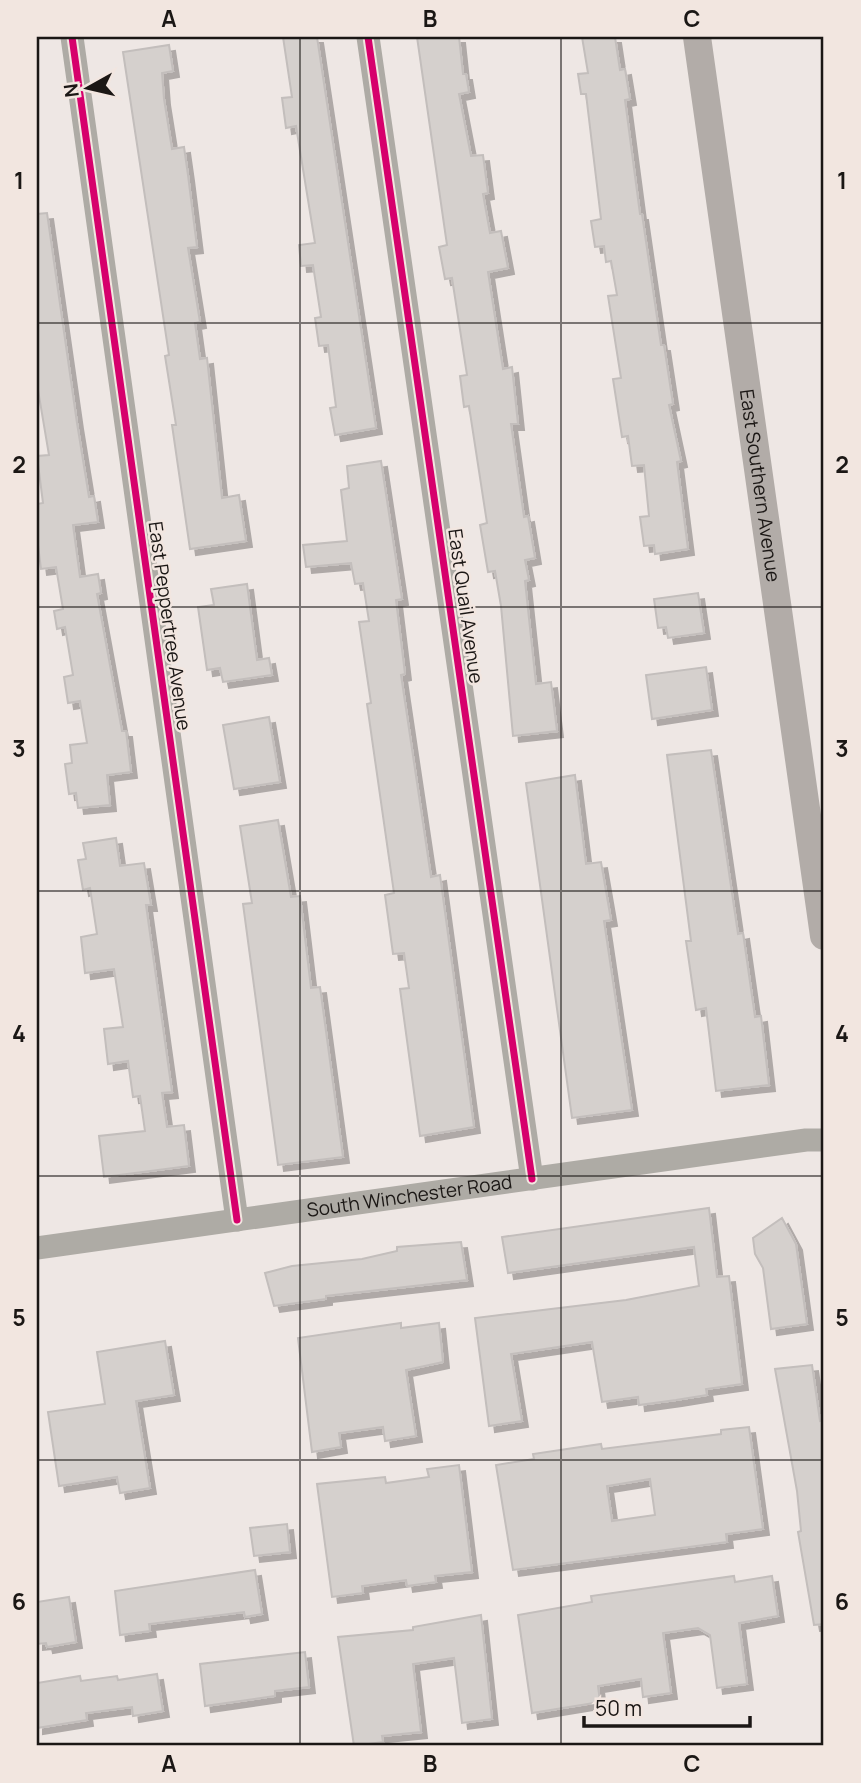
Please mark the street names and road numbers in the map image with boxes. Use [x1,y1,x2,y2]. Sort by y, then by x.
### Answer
street label: East Southern Avenue [734,388,787,584]
street label: East Peppertree Avenue [142,520,198,732]
street label: East Quail Avenue [442,527,490,685]
street label: South Winchester Road [305,1168,514,1223]

